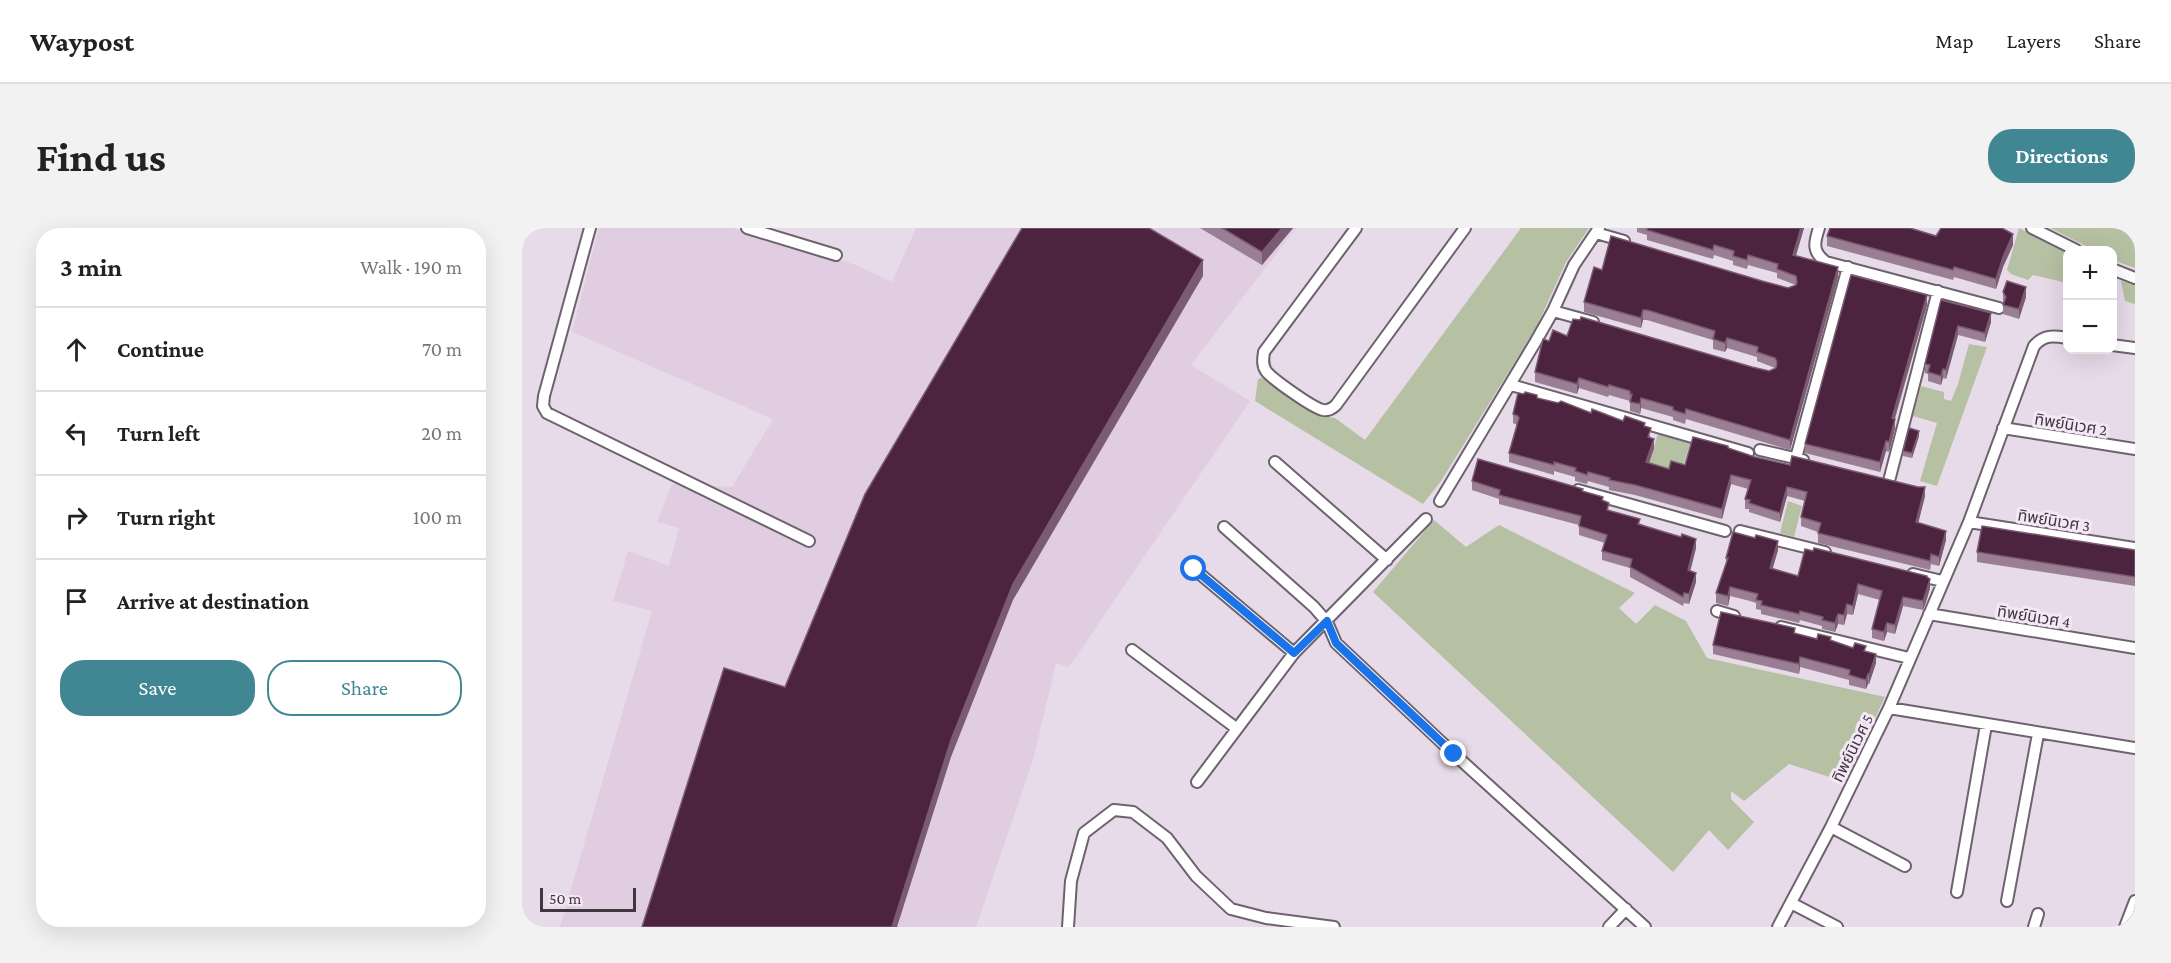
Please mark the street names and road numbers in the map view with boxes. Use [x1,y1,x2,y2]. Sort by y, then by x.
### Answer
street label: ทิพย์นิเวศ 2 [2033,410,2109,439]
street label: ทิพย์นิเวศ 3 [2016,506,2091,535]
street label: ทิพย์นิเวศ 4 [1996,602,2072,631]
street label: ทิพย์นิเวศ 5 [1829,712,1876,785]

